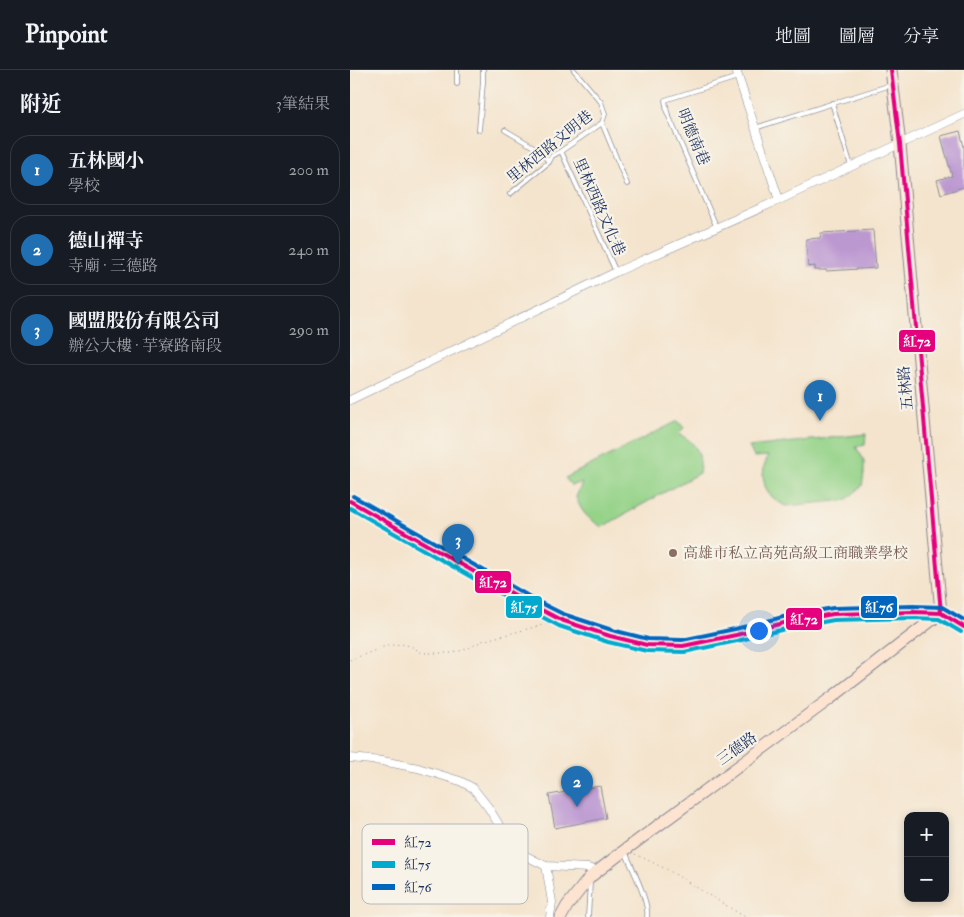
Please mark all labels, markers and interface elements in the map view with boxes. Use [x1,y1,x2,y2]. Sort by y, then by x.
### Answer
text: Pinpoint [25,19,108,50]
text: 地圖 [775,25,811,48]
text: 圖層 [839,25,875,48]
text: 分享 [903,25,939,48]
text: 附近 [20,91,62,118]
text: 3筆結果 [276,94,330,114]
street label: 明德南巷 [673,106,713,168]
street label: 里林西路文明巷 [503,107,597,187]
text: 五林國小 [68,149,144,173]
street label: 里林西路文化巷 [569,155,629,259]
text: 1 [34,160,40,180]
text: 200 m [289,160,329,180]
text: 學校 [68,176,100,196]
text: 德山禪寺 [68,229,144,253]
text: 2 [33,240,41,260]
text: 240 m [288,240,329,260]
text: 寺廟 · 三德路 [68,256,158,276]
text: 國盟股份有限公司 [68,309,220,333]
text: 3 [34,320,40,340]
text: 290 m [289,320,329,340]
line badge: 紅72 [898,329,936,353]
text: 紅72 [903,333,931,350]
text: 辦公大樓 · 芋寮路南段 [68,336,222,356]
street label: 五林路 [895,365,917,411]
pin: 1 [804,380,836,421]
pin: 3 [442,524,474,565]
place label: 高雄市私立高苑高級工商職業學校 [683,544,908,563]
marker: 高雄市私立高苑高級工商職業學校 [667,547,679,559]
line badge: 紅72 [474,570,512,594]
text: 紅72 [479,574,507,591]
line badge: 紅75 [505,595,543,619]
line badge: 紅76 [860,595,898,619]
text: 紅75 [511,599,538,616]
text: 紅76 [865,599,894,616]
line badge: 紅72 [785,607,823,631]
text: 紅72 [790,611,818,628]
your location [746,618,772,644]
street label: 三德路 [713,728,761,770]
pin: 2 [561,766,593,807]
map controls [904,812,949,902]
button: + [904,812,949,857]
legend [362,824,528,904]
text: 紅72 [404,834,432,851]
text: 紅75 [404,856,431,873]
button: − [904,857,949,902]
text: 紅76 [404,879,432,896]

